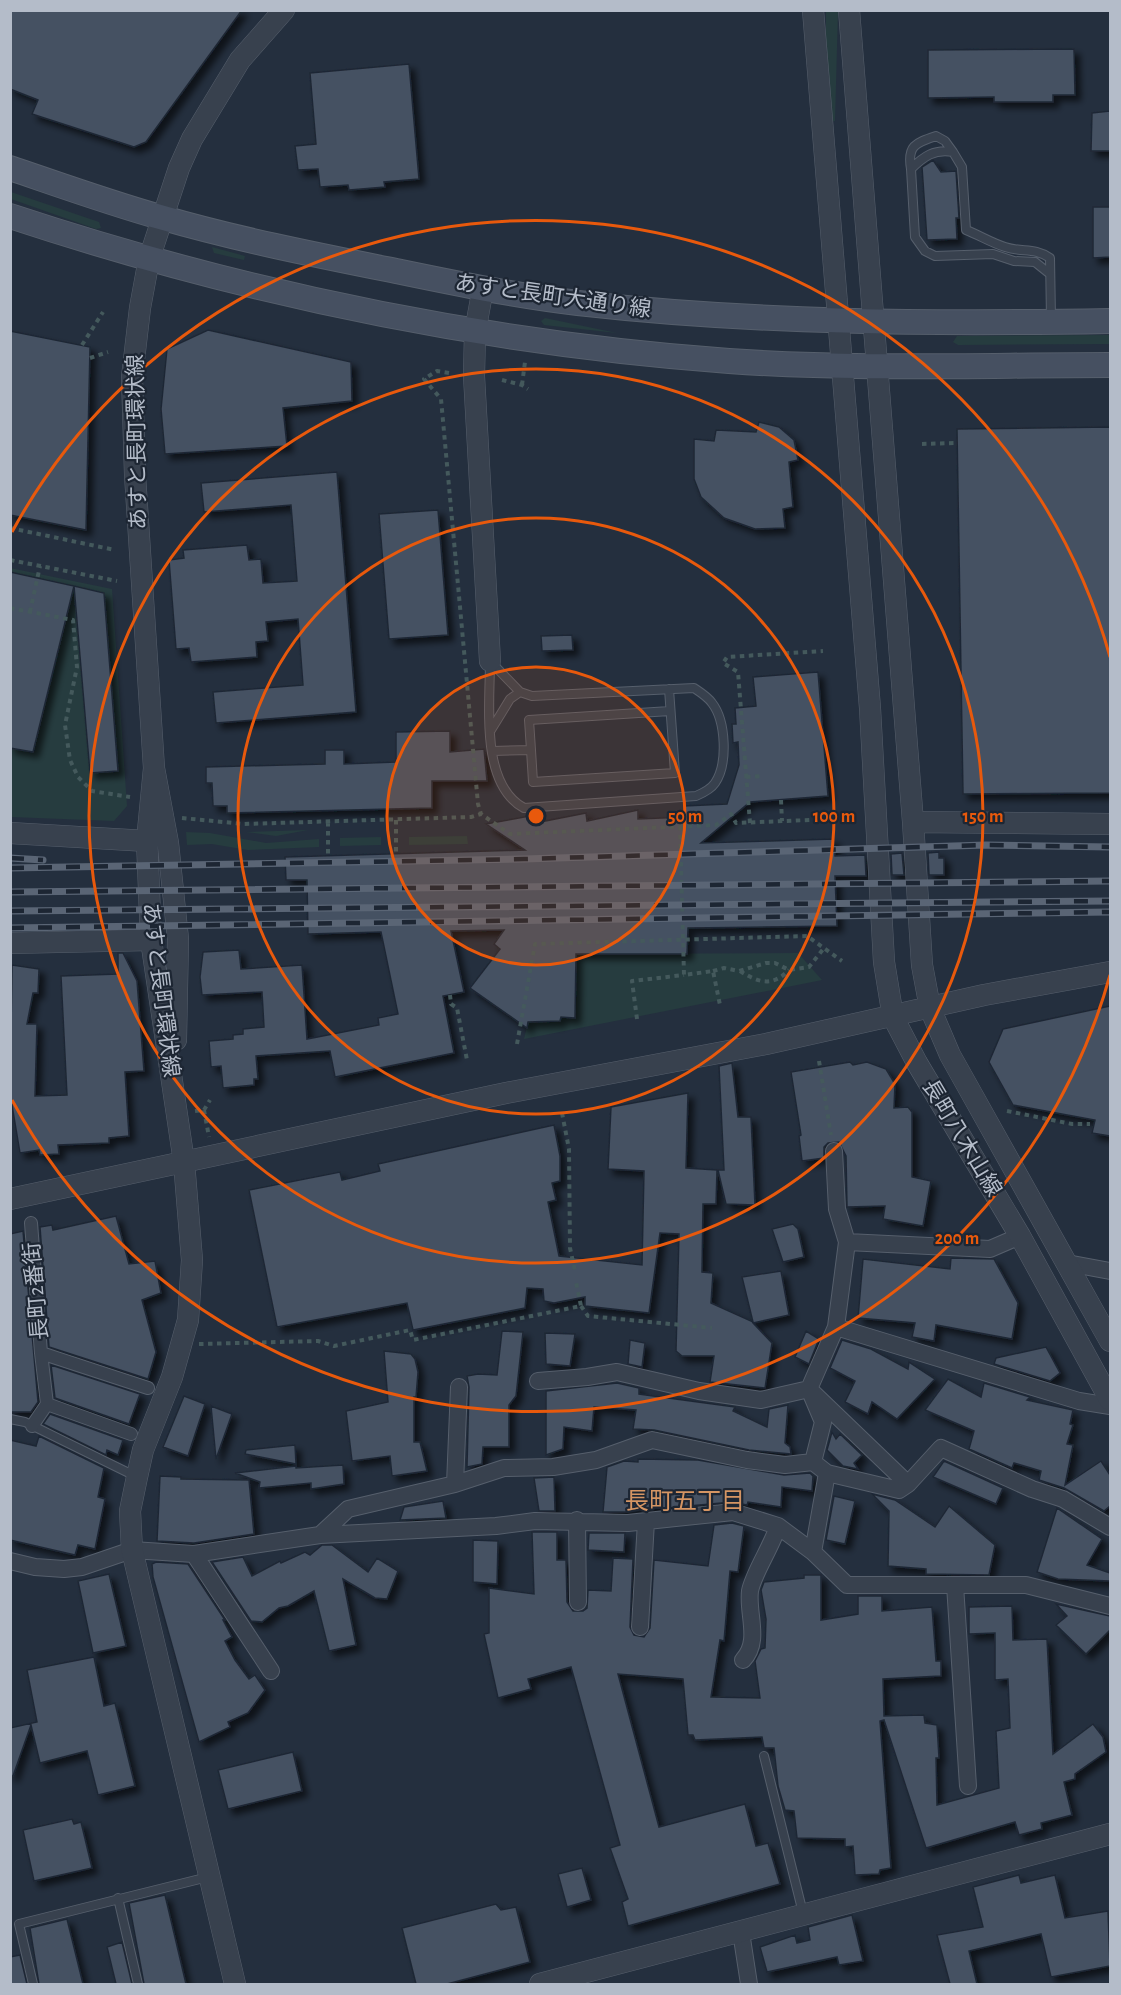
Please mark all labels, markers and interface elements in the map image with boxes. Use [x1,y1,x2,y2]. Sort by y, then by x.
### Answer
street label: あすと長町大通り線 [453,270,653,321]
street label: あすと長町環状線 [123,354,150,530]
centre of rings [526,806,546,826]
text: 50 m [668,808,702,826]
text: 100 m [813,808,855,826]
text: 150 m [963,808,1003,826]
street label: あすと長町環状線 [139,901,184,1079]
street label: 長町八木山線 [919,1075,1006,1200]
text: 200 m [935,1230,979,1248]
street label: 長町2番街 [20,1241,51,1341]
district label: 長町五丁目 [625,1489,745,1514]

